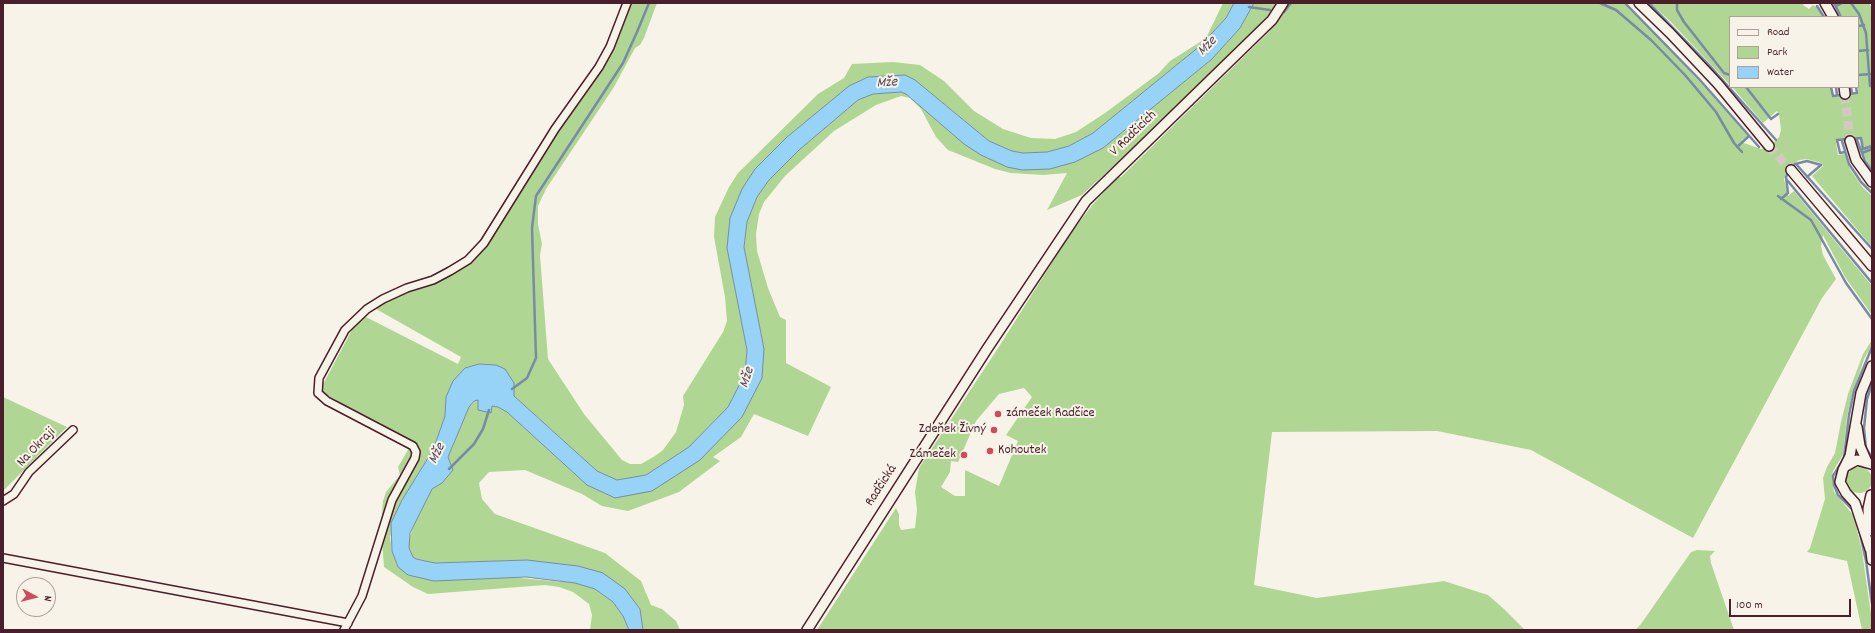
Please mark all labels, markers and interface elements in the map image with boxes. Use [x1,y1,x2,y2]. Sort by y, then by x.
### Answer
legend [1729,16,1859,88]
text: Road [1767,24,1789,41]
water label: Mže [1194,33,1222,61]
text: Park [1767,44,1787,61]
text: Water [1767,64,1794,81]
water label: Mže [876,74,898,94]
street label: V Radčicích [1107,108,1161,160]
water label: Mže [736,365,760,391]
place label: zámeček Radčice [1006,406,1095,422]
marker: zámeček Radčice [993,409,1003,419]
place label: Zdeňek Živný [919,422,986,438]
street label: Na Okraji [14,425,60,471]
marker: Zdeňek Živný [989,425,999,435]
water label: Mže [425,441,451,467]
place label: Kohoutek [998,443,1046,459]
marker: Kohoutek [985,446,995,456]
place label: Zámeček [910,447,956,463]
marker: Zámeček [959,450,969,460]
street label: Radčická [862,462,902,510]
north arrow [16,577,56,617]
scale bar [1731,591,1853,617]
text: N [39,595,55,602]
text: 100 m [1736,597,1763,614]

